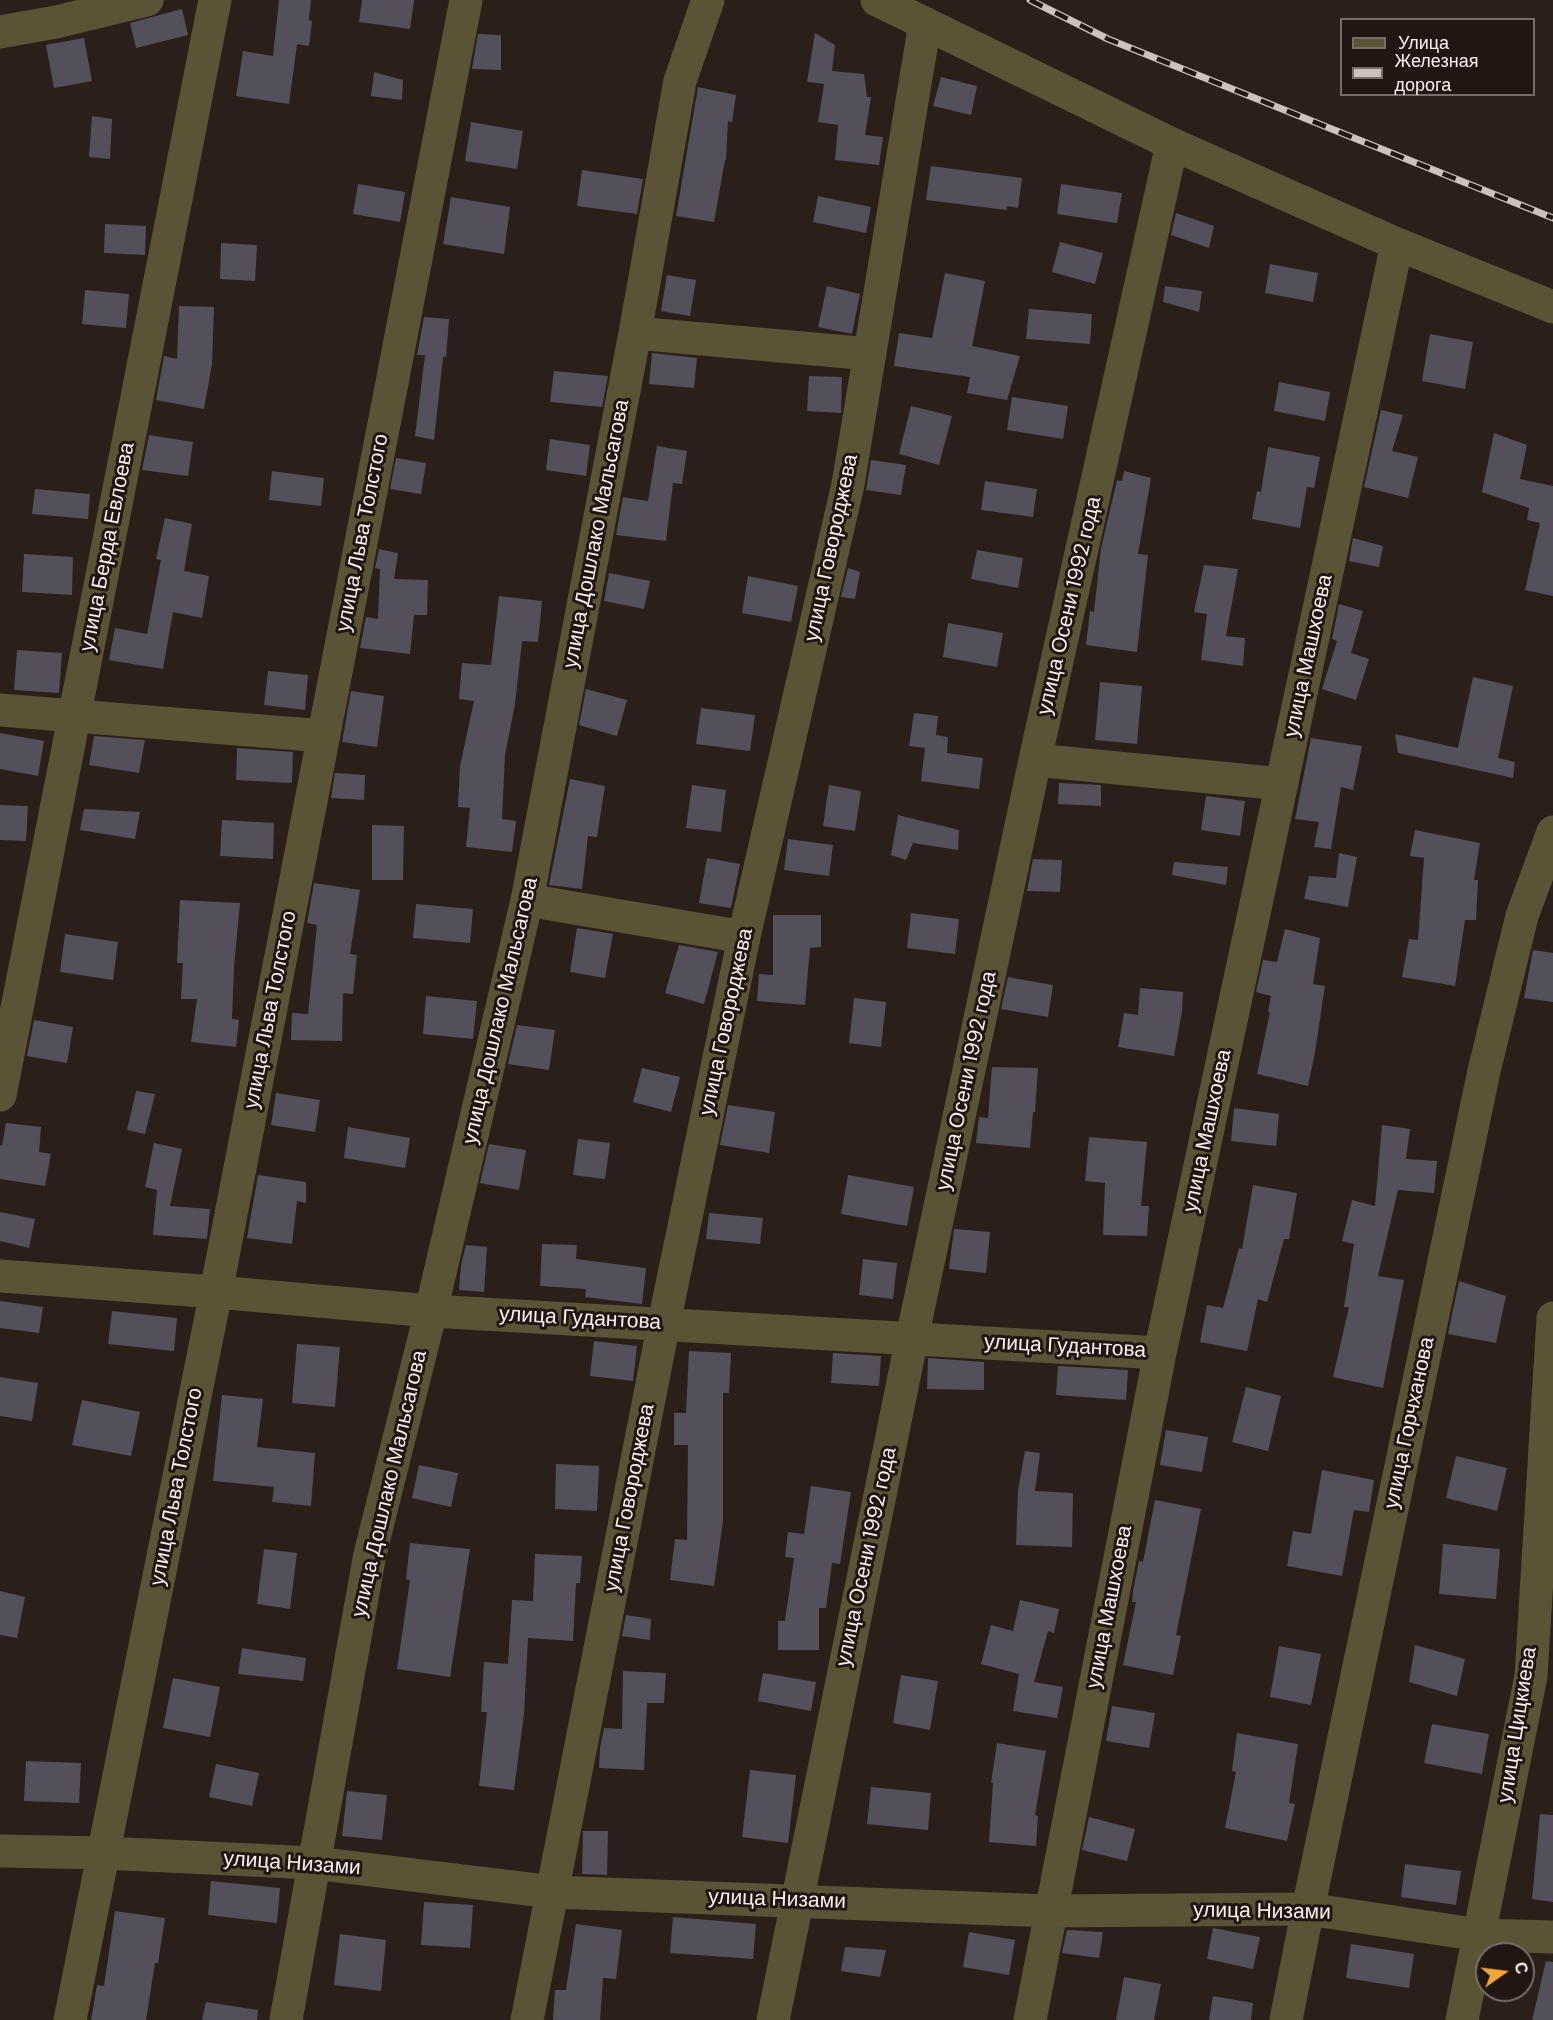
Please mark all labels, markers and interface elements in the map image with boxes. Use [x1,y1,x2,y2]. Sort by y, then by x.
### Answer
legend [1340,18,1535,96]
text: Улица [1398,31,1449,55]
text: Железная дорога [1395,49,1478,97]
street label: улица Дошлако Мальсагова [559,398,635,670]
street label: улица Льва Толстого [331,432,395,634]
street label: улица Берда Евлоева [75,440,141,654]
street label: улица Говороджева [800,452,864,644]
street label: улица Осени 1992 года [1033,494,1107,718]
street label: улица Машхоева [1279,572,1339,740]
street label: улица Дошлако Мальсагова [458,875,544,1147]
street label: улица Льва Толстого [239,909,303,1111]
street label: улица Говороджева [695,926,759,1118]
street label: улица Осени 1992 года [931,969,1003,1193]
street label: улица Машхоева [1178,1047,1238,1215]
street label: улица Гудантова [498,1302,662,1336]
street label: улица Гудантова [983,1330,1147,1364]
street label: улица Горчханова [1379,1335,1441,1511]
street label: улица Дошлако Мальсагова [347,1348,433,1620]
street label: улица Льва Толстого [145,1386,209,1588]
street label: улица Говороджева [599,1402,661,1594]
street label: улица Осени 1992 года [831,1445,903,1669]
street label: улица Машхоева [1082,1523,1138,1691]
street label: улица Цицкиева [1493,1645,1543,1805]
street label: улица Низами [222,1847,362,1881]
street label: улица Низами [708,1885,846,1915]
street label: улица Низами [1193,1898,1331,1926]
north arrow [1475,1942,1535,2002]
text: С [1509,1960,1533,1976]

